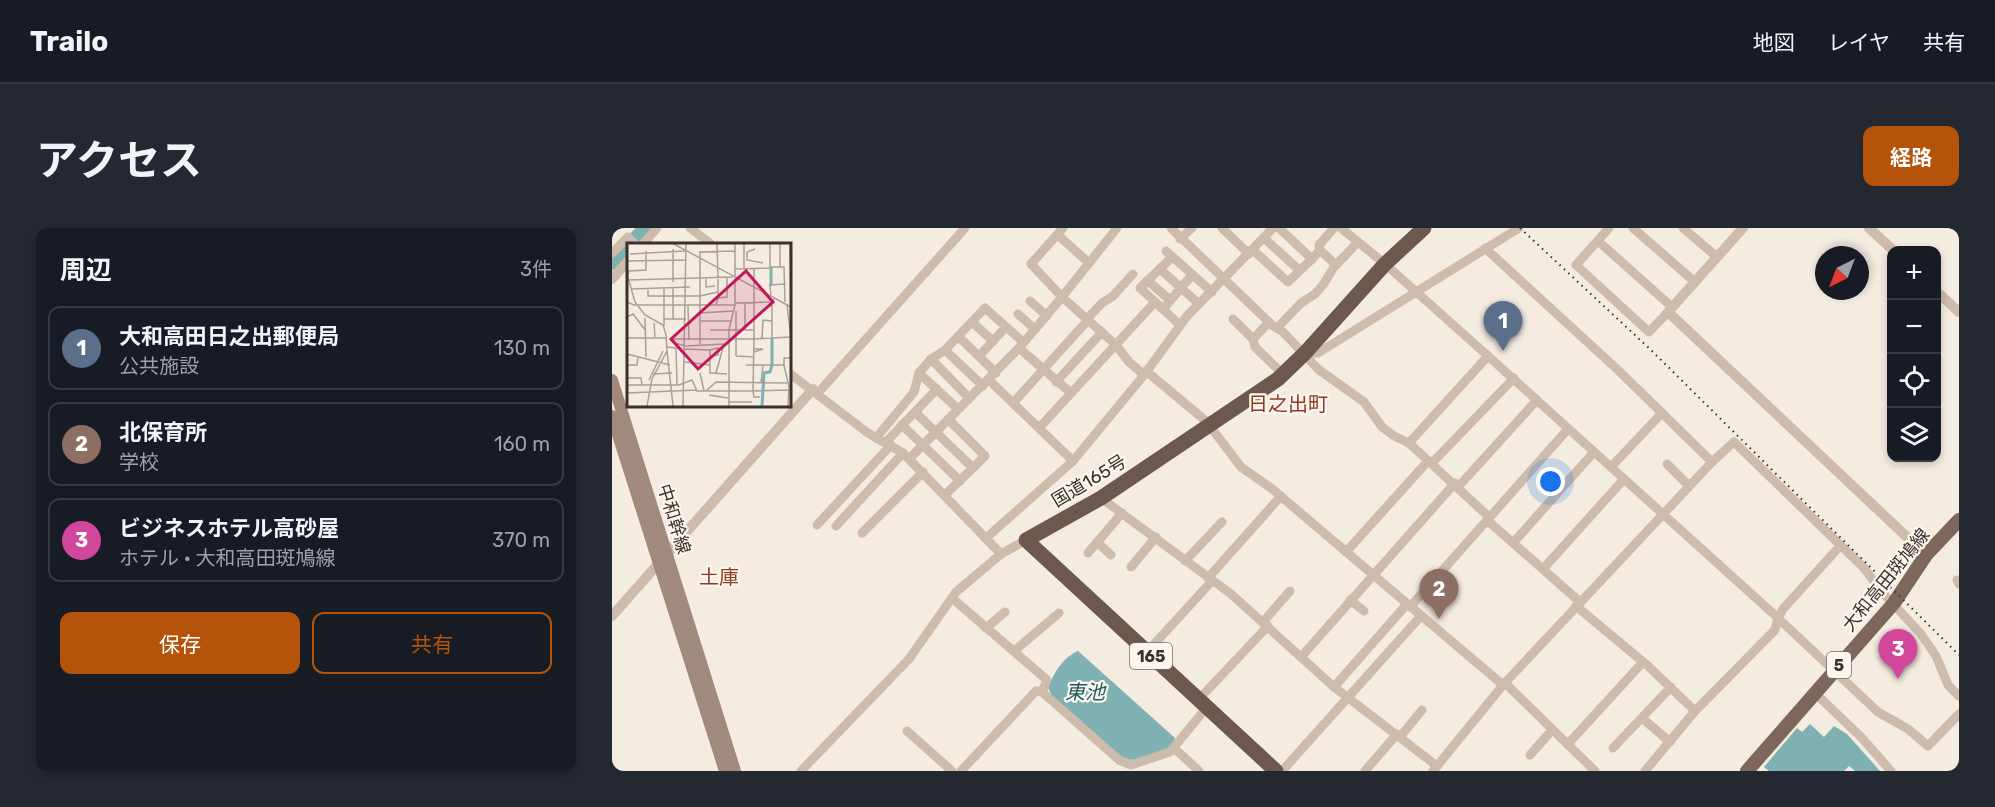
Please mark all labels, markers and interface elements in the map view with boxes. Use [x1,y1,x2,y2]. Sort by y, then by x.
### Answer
text: Trailo [30,25,108,58]
text: 地図 [1753,30,1795,55]
text: レイヤ [1828,30,1890,55]
text: 共有 [1923,30,1965,55]
button: 経路 [1863,126,1959,186]
text: アクセス [36,136,202,186]
inset map [627,243,790,406]
north arrow [1815,246,1869,300]
map controls [1887,246,1941,462]
button: + [1887,246,1941,300]
text: 周辺 [60,255,112,286]
text: 3件 [520,257,552,281]
button: − [1887,300,1941,354]
pin: 1 [1484,302,1522,351]
text: 大和高田日之出郵便局 [119,323,339,350]
text: 1 [77,336,86,360]
text: 130 m [494,336,550,360]
text: 公共施設 [119,354,199,378]
button: locate [1887,354,1941,408]
district label: 日之出町 [1248,392,1328,416]
button: layers [1887,408,1941,462]
text: 北保育所 [119,419,207,446]
text: 2 [75,432,88,456]
text: 160 m [494,432,550,456]
text: 学校 [119,450,159,474]
street label: 国道165号 [1048,450,1130,512]
your location [1536,467,1565,496]
street label: 中和幹線 [653,481,695,557]
text: ビジネスホテル高砂屋 [119,515,339,542]
street label: 大和高田斑鳩線 [1838,524,1934,636]
text: 3 [75,528,88,552]
text: 370 m [492,528,550,552]
text: ホテル · 大和高田斑鳩線 [119,546,335,570]
district label: 土庫 [699,565,739,589]
pin: 2 [1420,570,1458,619]
button: 保存 [60,612,300,674]
button: 共有 [312,612,552,674]
pin: 3 [1878,630,1918,679]
road number: 165 [1130,643,1172,669]
road number: 5 [1827,652,1851,678]
water label: 東池 [1065,680,1107,704]

